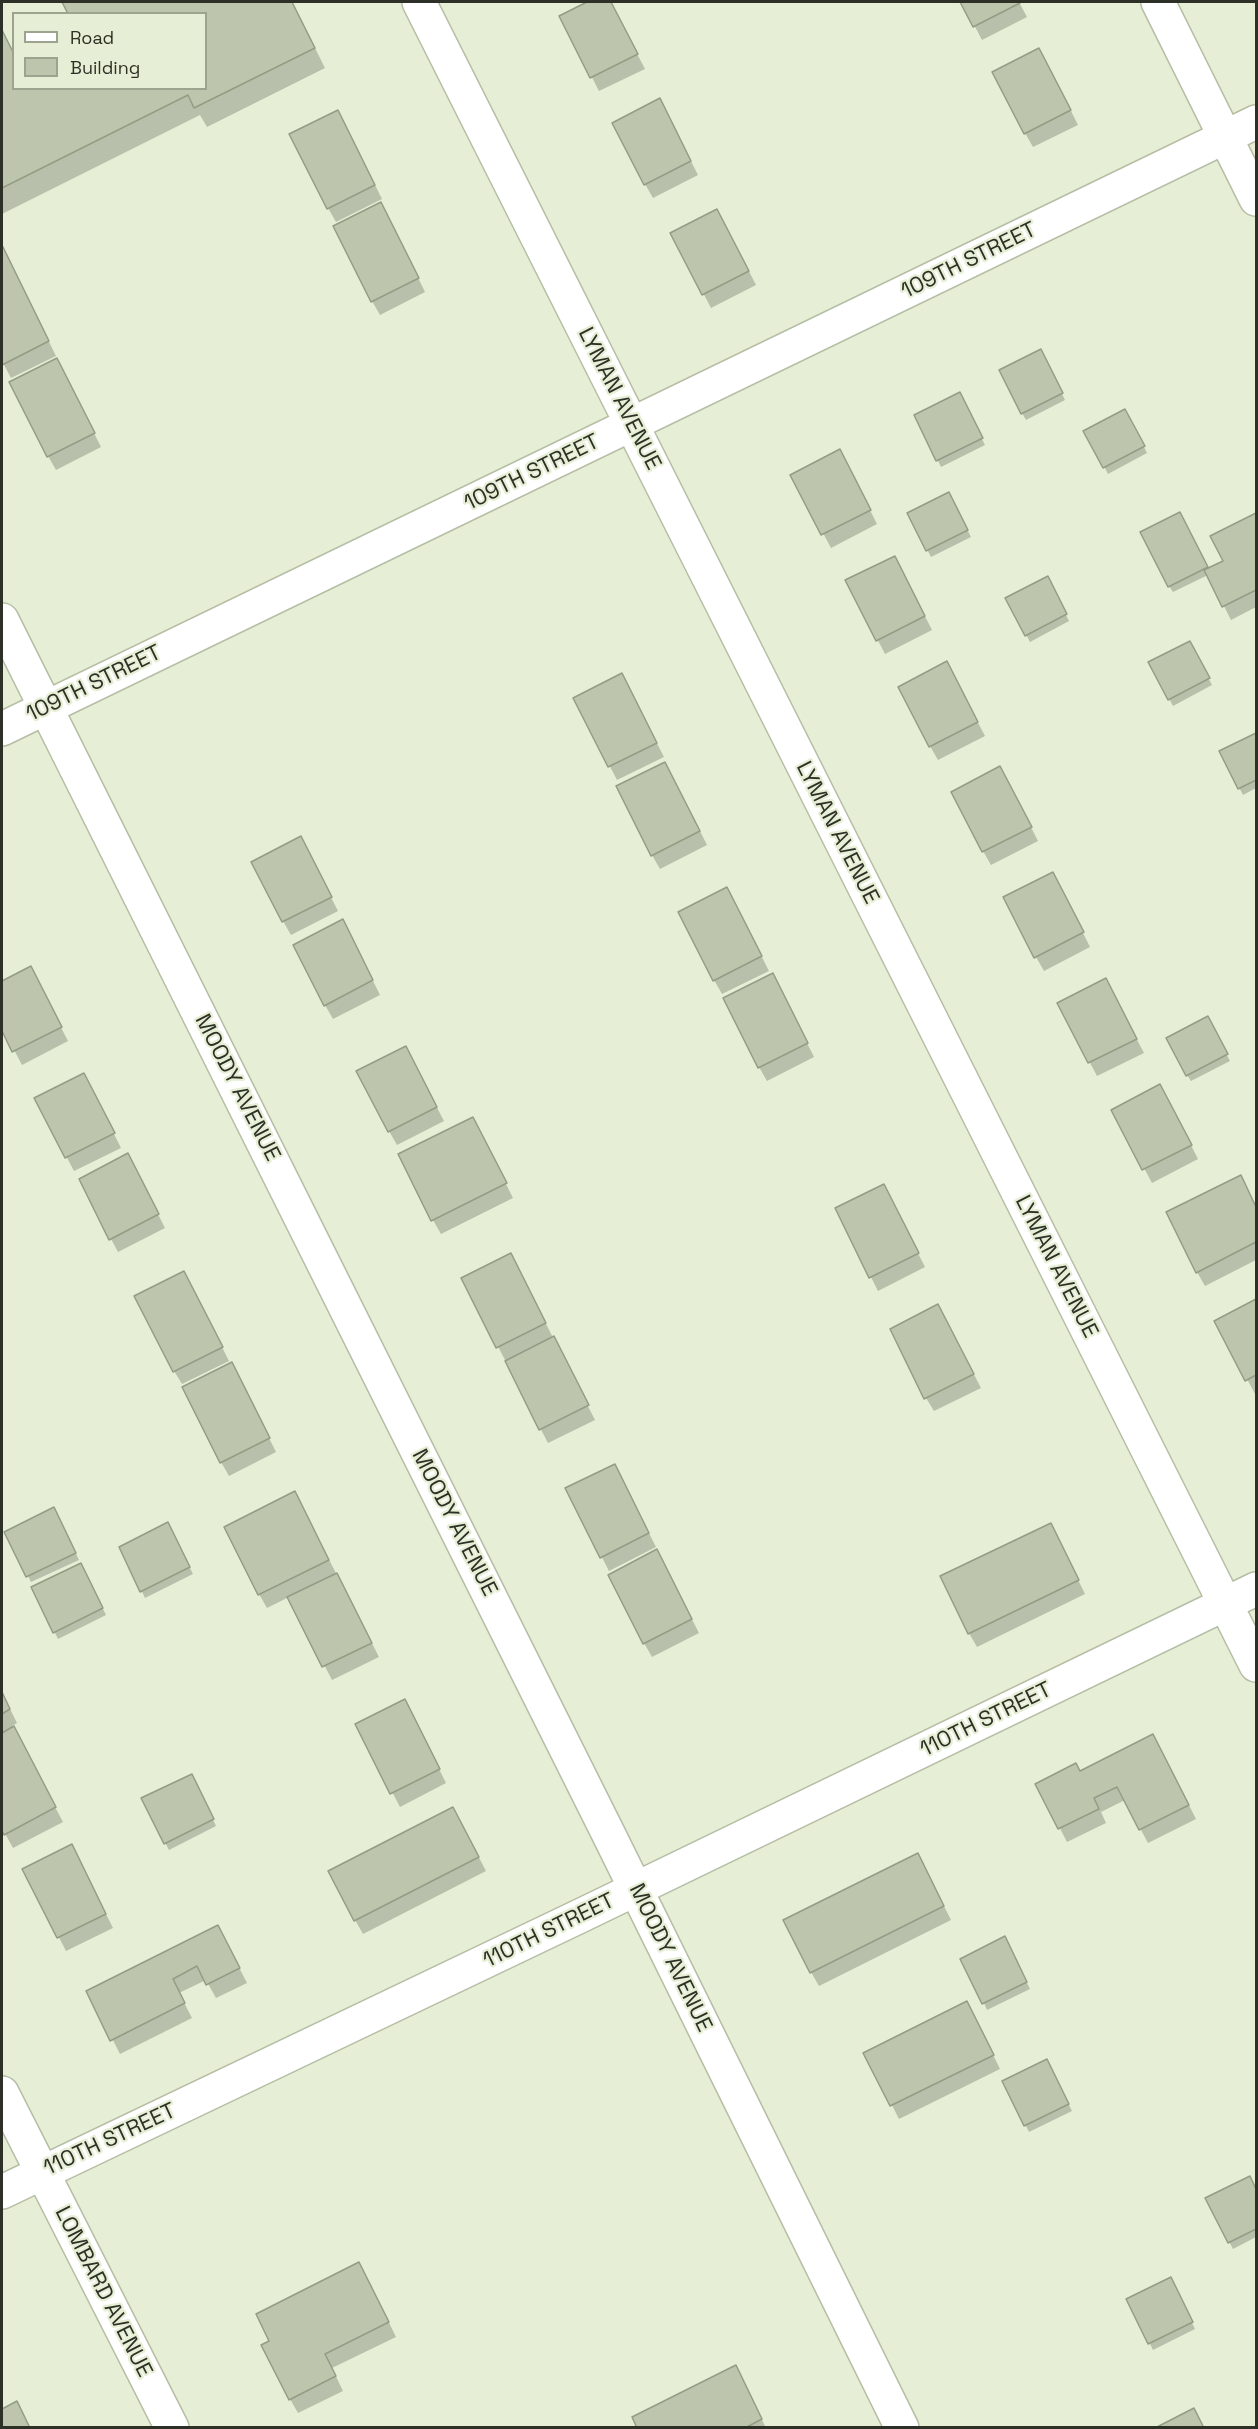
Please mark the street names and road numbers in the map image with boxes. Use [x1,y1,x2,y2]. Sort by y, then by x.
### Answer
street label: 109TH STREET [897,217,1041,305]
street label: LYMAN AVENUE [572,323,666,475]
street label: 109TH STREET [460,429,604,517]
street label: 109TH STREET [22,640,166,728]
street label: LYMAN AVENUE [790,757,884,909]
street label: MOODY AVENUE [189,1010,285,1166]
street label: LYMAN AVENUE [1009,1191,1103,1343]
street label: MOODY AVENUE [406,1445,502,1601]
street label: 110TH STREET [916,1677,1056,1763]
street label: MOODY AVENUE [623,1880,717,2036]
street label: 110TH STREET [479,1888,619,1974]
street label: 110TH STREET [40,2098,180,2182]
street label: LOMBARD AVENUE [49,2202,157,2382]

